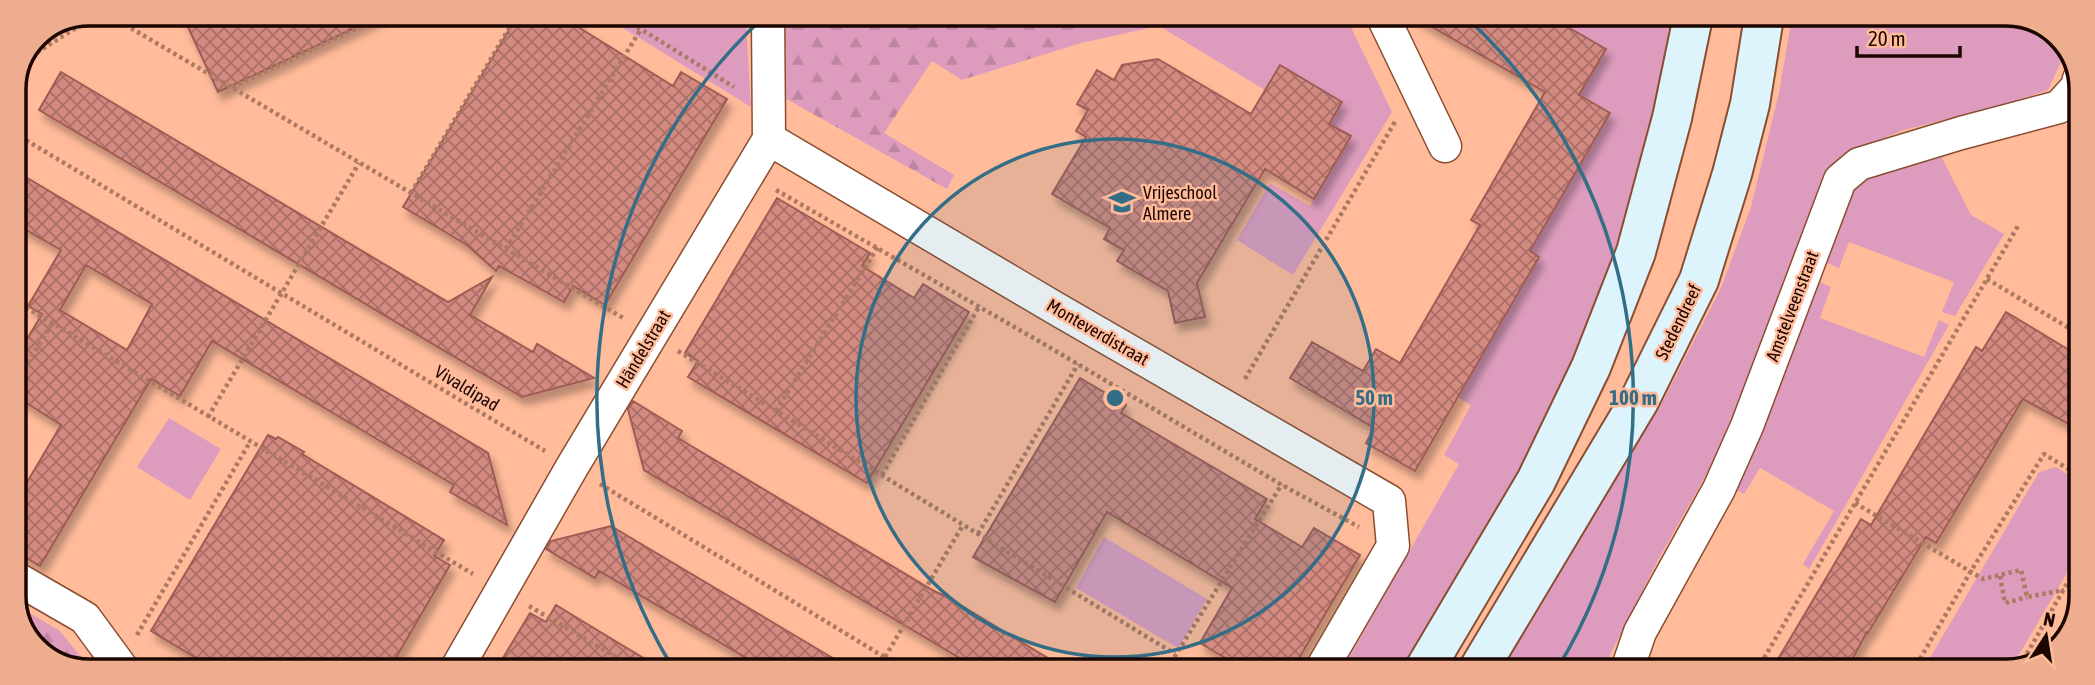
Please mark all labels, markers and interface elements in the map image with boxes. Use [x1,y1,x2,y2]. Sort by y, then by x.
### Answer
scale bar [1857,14,1960,58]
text: 20 m [1868,26,1906,50]
place label: Vrijeschool Almere [1143,182,1217,224]
school or university icon: Vrijeschool Almere [1107,187,1137,217]
street label: Amstelveenstraat [1761,248,1823,364]
street label: Stedendreef [1651,281,1705,363]
street label: Monteverdistraat [1043,294,1153,370]
street label: Händelstraat [611,306,675,392]
street label: Vivaldipad [431,361,503,415]
text: 50 m [1355,385,1393,409]
text: 100 m [1609,385,1657,409]
centre of rings [1103,386,1127,410]
north arrow [2011,601,2081,671]
text: N [2042,607,2057,631]

